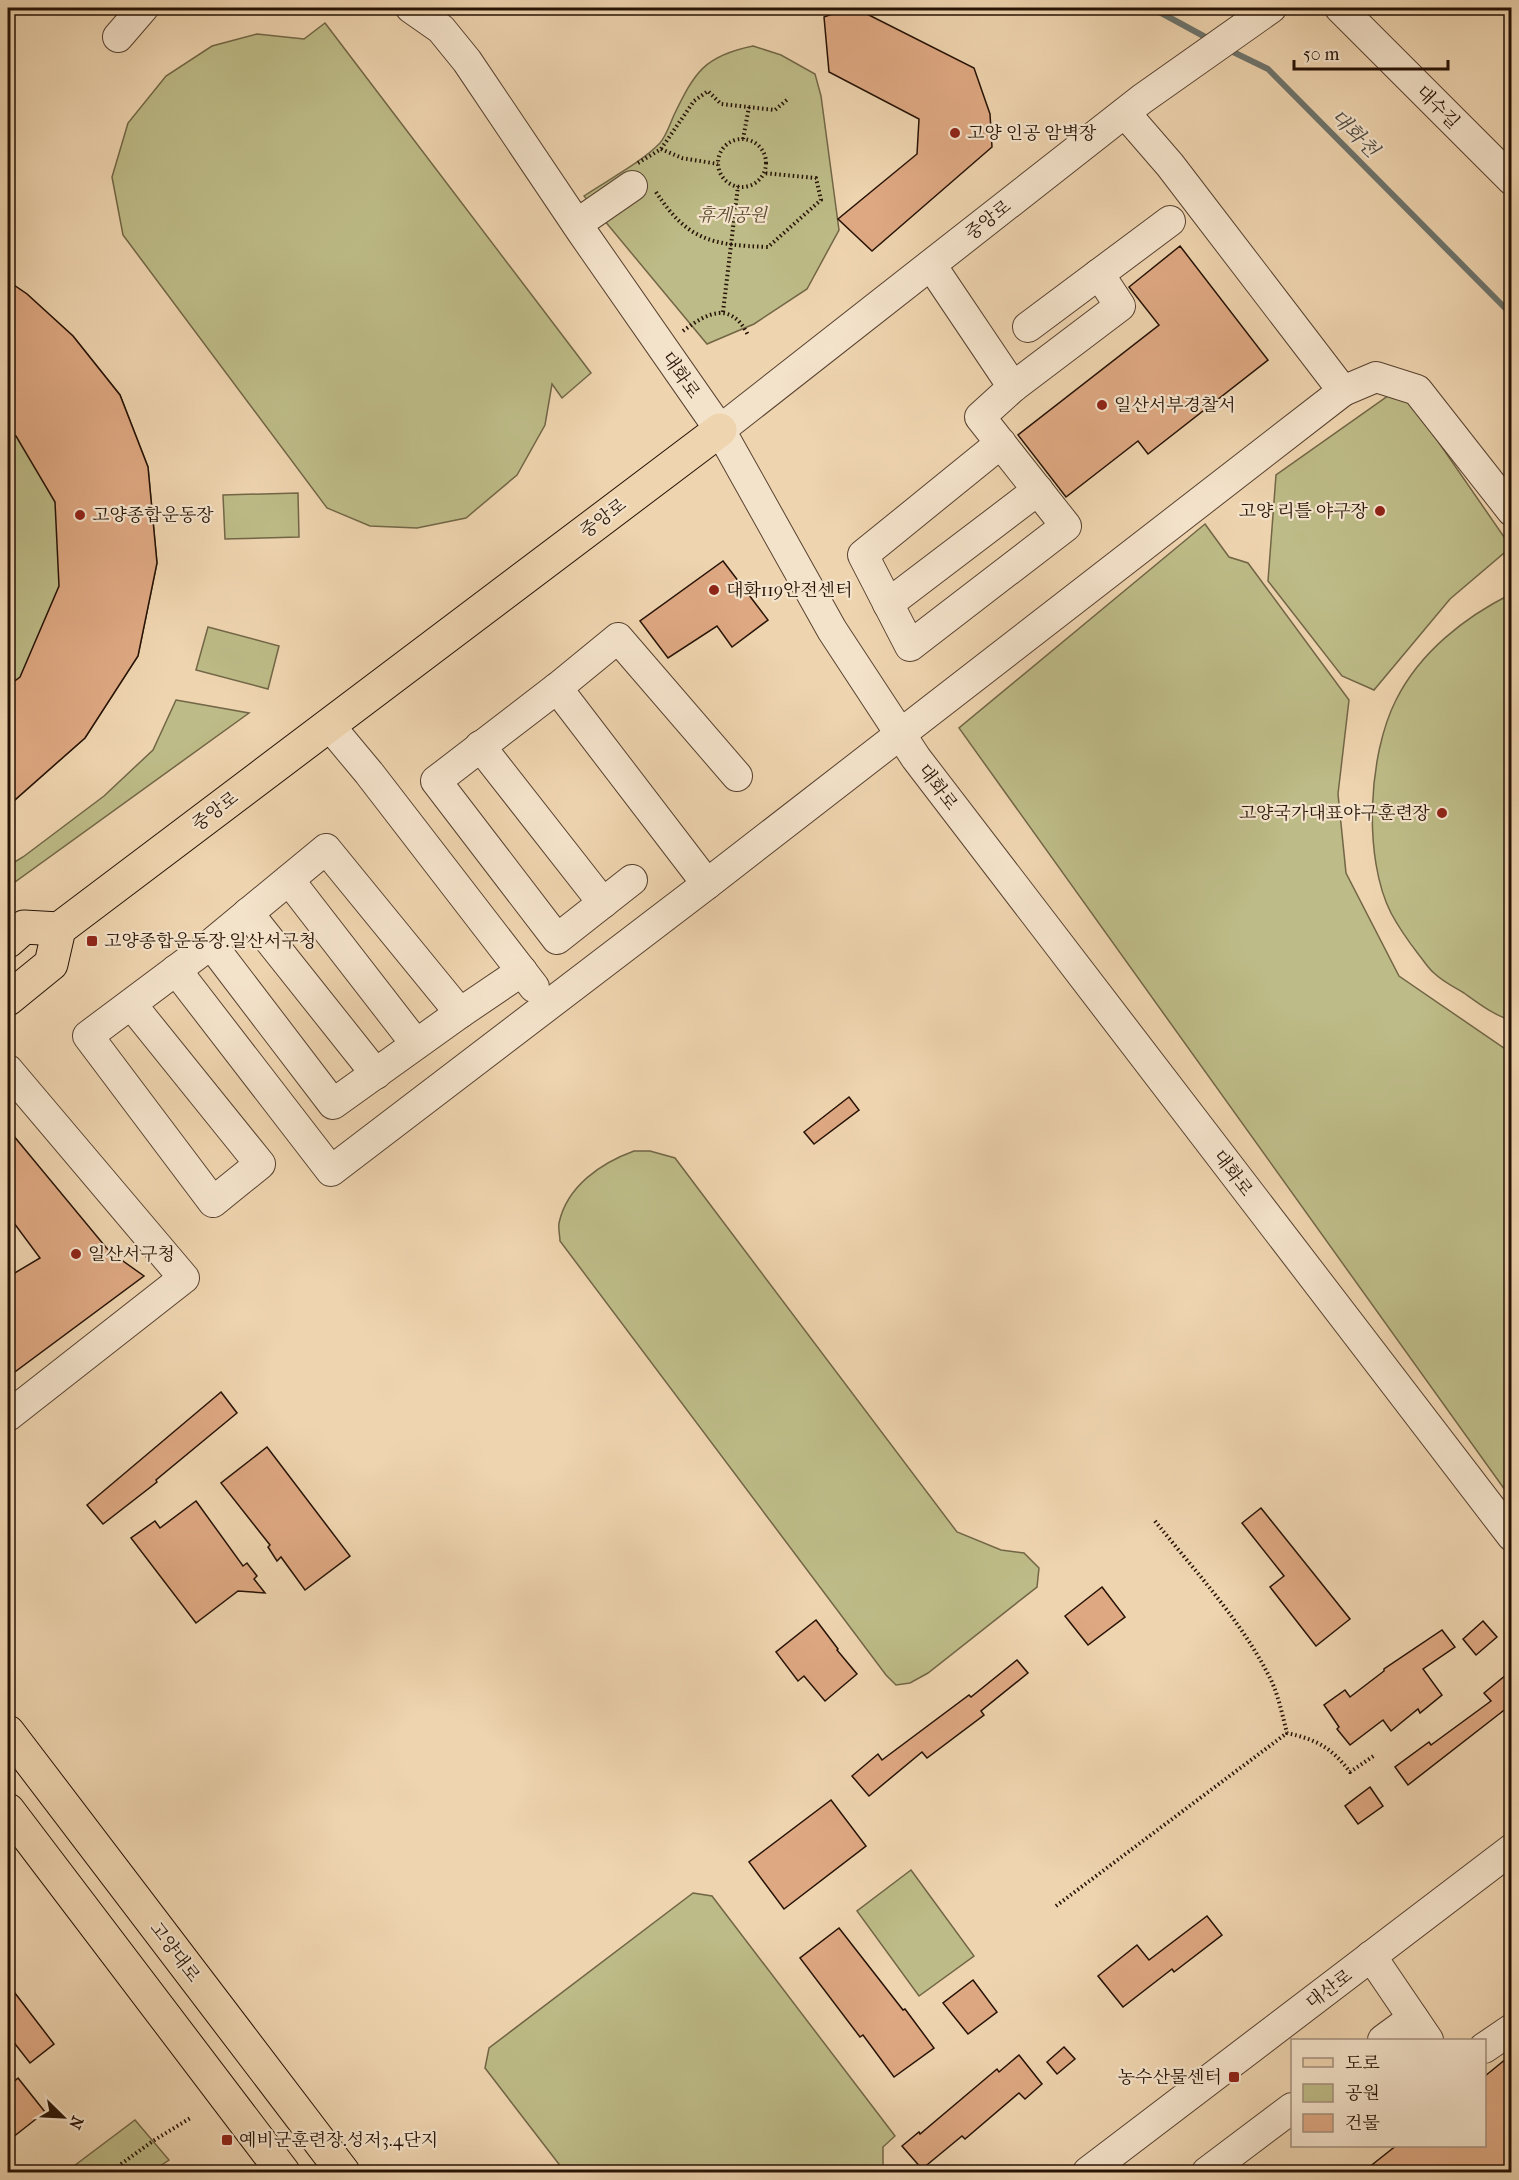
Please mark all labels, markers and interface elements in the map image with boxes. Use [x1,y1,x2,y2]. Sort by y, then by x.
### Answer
scale bar [1294,33,1448,71]
text: 50 m [1303,44,1340,65]
street label: 대수길 [1412,81,1464,133]
water label: 대화천 [1326,105,1384,163]
place label: 고양 인공 암벽장 [967,123,1097,144]
marker: 고양 인공 암벽장 [948,126,962,140]
street label: 중앙로 [961,196,1015,245]
park label: 휴게공원 [697,205,768,226]
street label: 대화로 [657,348,704,403]
place label: 일산서부경찰서 [1114,395,1236,416]
marker: 일산서부경찰서 [1095,398,1109,412]
street label: 중앙로 [576,494,630,542]
place label: 고양 리틀 야구장 [1239,501,1369,522]
marker: 고양 리틀 야구장 [1373,504,1387,518]
place label: 고양종합운동장 [92,505,214,526]
marker: 고양종합운동장 [73,508,87,522]
place label: 대화119안전센터 [726,580,853,601]
marker: 대화119안전센터 [707,583,721,597]
street label: 대화로 [914,760,962,814]
street label: 중앙로 [188,787,242,835]
place label: 고양국가대표야구훈련장 [1239,803,1431,824]
marker: 고양국가대표야구훈련장 [1435,806,1449,820]
place label: 고양종합운동장.일산서구청 [104,931,316,952]
marker: 고양종합운동장.일산서구청 [85,934,99,948]
street label: 대화로 [1209,1146,1257,1200]
place label: 일산서구청 [88,1244,175,1265]
marker: 일산서구청 [69,1247,83,1261]
street label: 고양대로 [145,1918,204,1986]
street label: 대산로 [1302,1965,1356,2013]
legend [1291,2039,1486,2147]
text: 도로 [1345,2053,1380,2074]
place label: 농수산물센터 [1118,2067,1222,2088]
marker: 농수산물센터 [1227,2070,1241,2084]
text: 공원 [1345,2083,1380,2104]
north arrow [33,2087,93,2147]
text: N [65,2113,87,2133]
text: 건물 [1345,2113,1380,2134]
place label: 예비군훈련장.성저3.4단지 [239,2130,438,2151]
marker: 예비군훈련장.성저3.4단지 [220,2133,234,2147]

